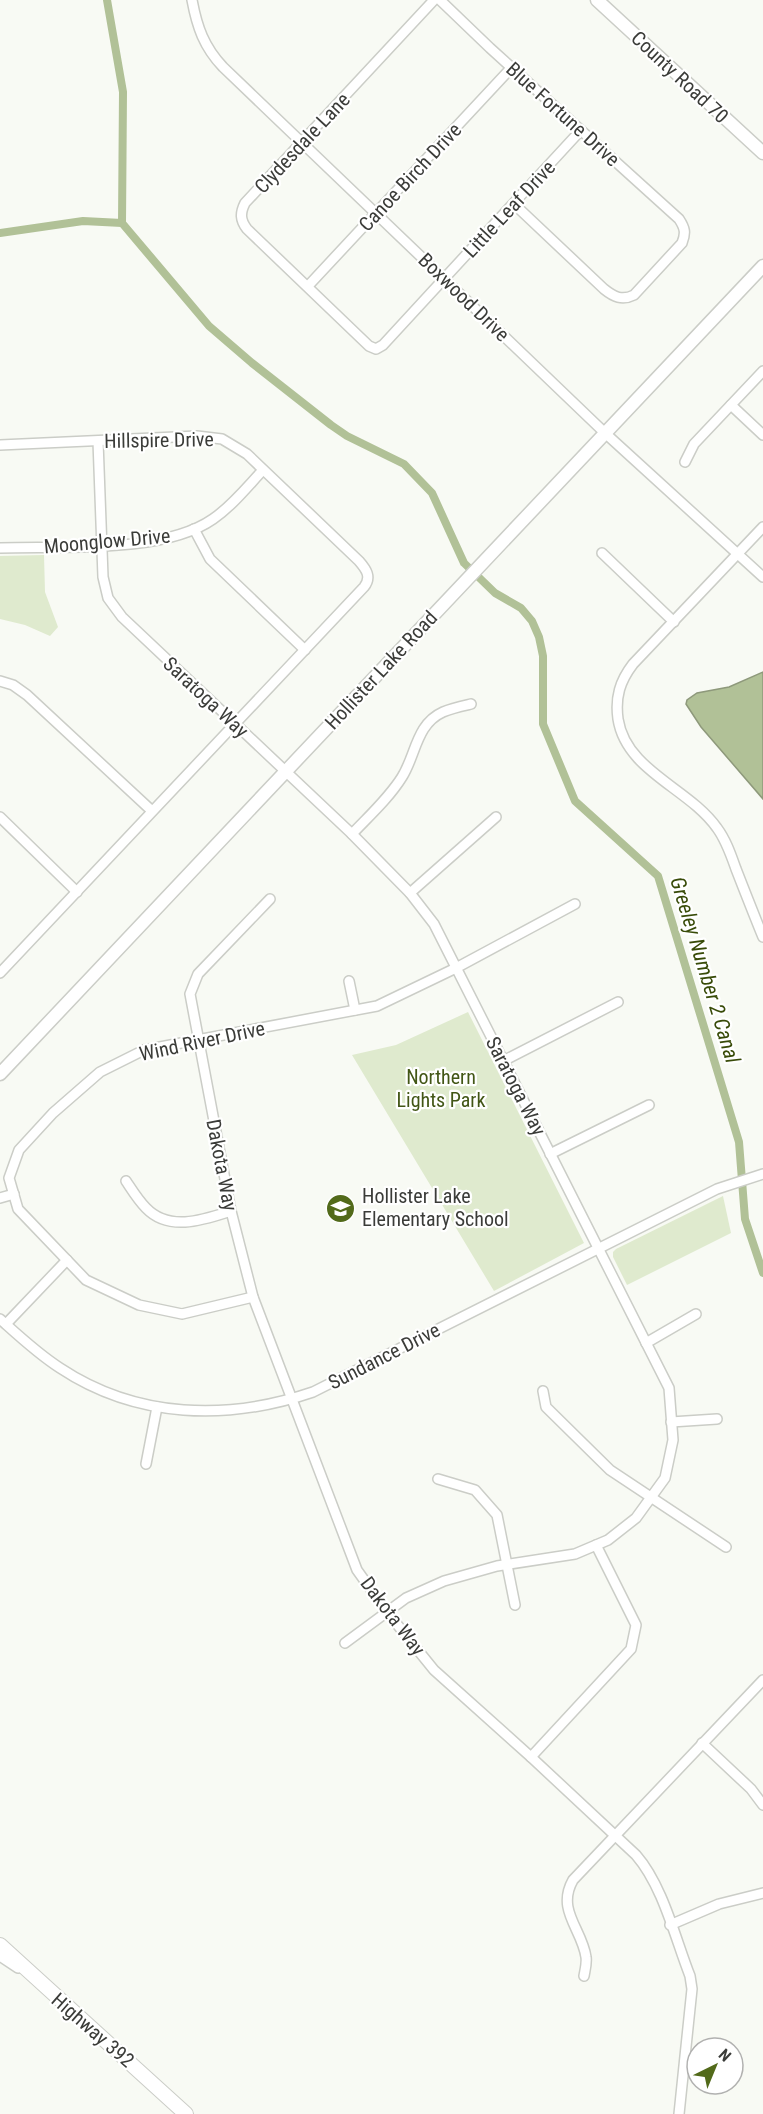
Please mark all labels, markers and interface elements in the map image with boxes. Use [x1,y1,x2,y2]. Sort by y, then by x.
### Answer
street label: County Road 70 [626,26,734,128]
street label: Blue Fortune Drive [501,57,625,171]
street label: Clydesdale Lane [249,88,355,198]
street label: Canoe Birch Drive [354,118,466,236]
street label: Little Leaf Drive [458,156,560,262]
street label: Boxwood Drive [414,248,514,346]
street label: Hillspire Drive [104,427,214,453]
street label: Moonglow Drive [43,524,171,558]
street label: Hollister Lake Road [320,606,442,734]
street label: Saratoga Way [158,651,254,743]
water label: Greeley Number 2 Canal [665,874,745,1066]
street label: Wind River Drive [137,1016,267,1066]
street label: Saratoga Way [481,1033,551,1139]
park label: Northern Lights Park [397,1065,485,1112]
street label: Dakota Way [201,1117,243,1213]
place label: Hollister Lake Elementary School [362,1184,509,1231]
school or university icon: Hollister Lake Elementary School [325,1192,357,1224]
street label: Sundance Drive [324,1318,444,1394]
street label: Dakota Way [355,1572,431,1660]
street label: Highway 392 [47,1988,139,2072]
north arrow [685,2036,745,2096]
text: N [715,2045,735,2066]

